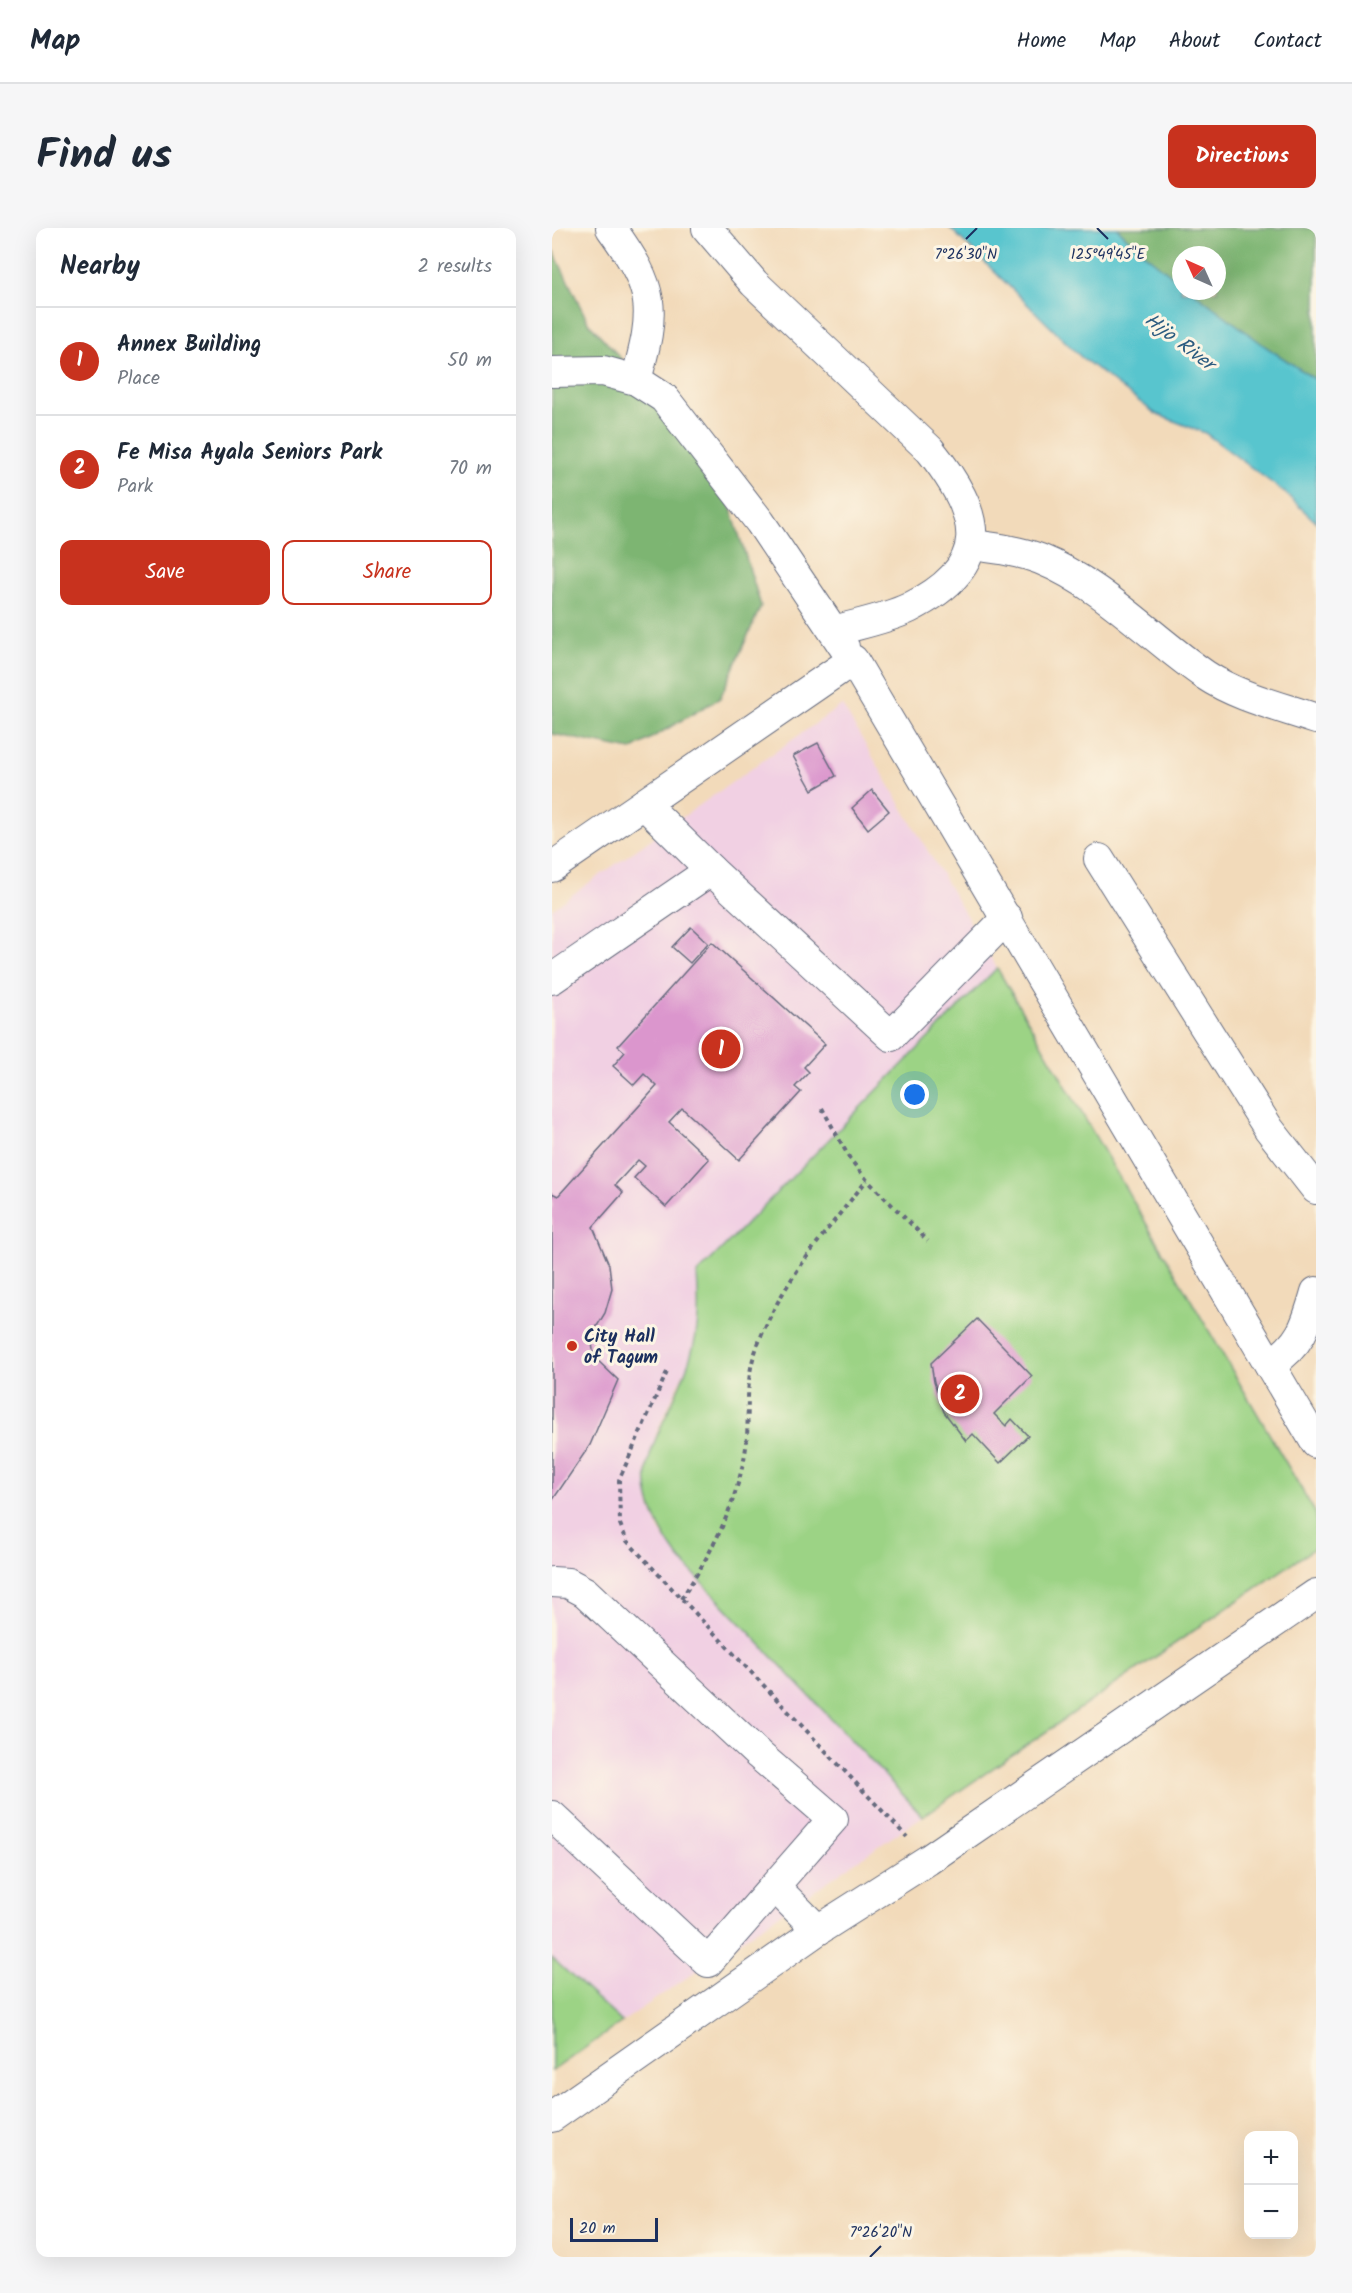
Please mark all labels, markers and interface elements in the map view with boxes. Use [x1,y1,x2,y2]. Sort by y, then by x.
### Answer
text: Map [30,19,81,64]
text: Home [1017,25,1066,58]
text: Map [1099,25,1136,58]
text: About [1169,25,1220,58]
text: Contact [1253,25,1322,58]
text: Find us [36,123,172,190]
button: Directions [1168,125,1316,188]
text: 7°26'30"N [935,243,997,267]
text: 125°49'45"E [1071,243,1146,267]
text: Nearby [60,246,140,288]
north arrow [1172,246,1226,300]
text: 2 results [417,251,492,283]
water label: Hijo River [1137,305,1224,382]
text: Annex Building [117,328,261,363]
text: 1 [76,345,83,377]
text: 50 m [447,345,492,377]
text: Place [117,363,160,395]
text: Fe Misa Ayala Seniors Park [117,436,382,471]
text: 2 [74,453,85,485]
text: 70 m [449,453,492,485]
text: Park [117,471,153,503]
button: Save [60,540,270,605]
button: Share [282,540,492,605]
pin: 1 [702,1026,740,1072]
your location [900,1080,929,1109]
place label: City Hall of Tagum [584,1323,658,1373]
marker: City Hall of Tagum [565,1339,579,1353]
pin: 2 [940,1372,980,1416]
map controls [1244,2131,1298,2239]
button: + [1244,2131,1298,2185]
button: − [1244,2185,1298,2239]
scale bar [570,2215,658,2242]
text: 20 m [579,2216,615,2241]
text: 7°26'20"N [850,2221,912,2245]

